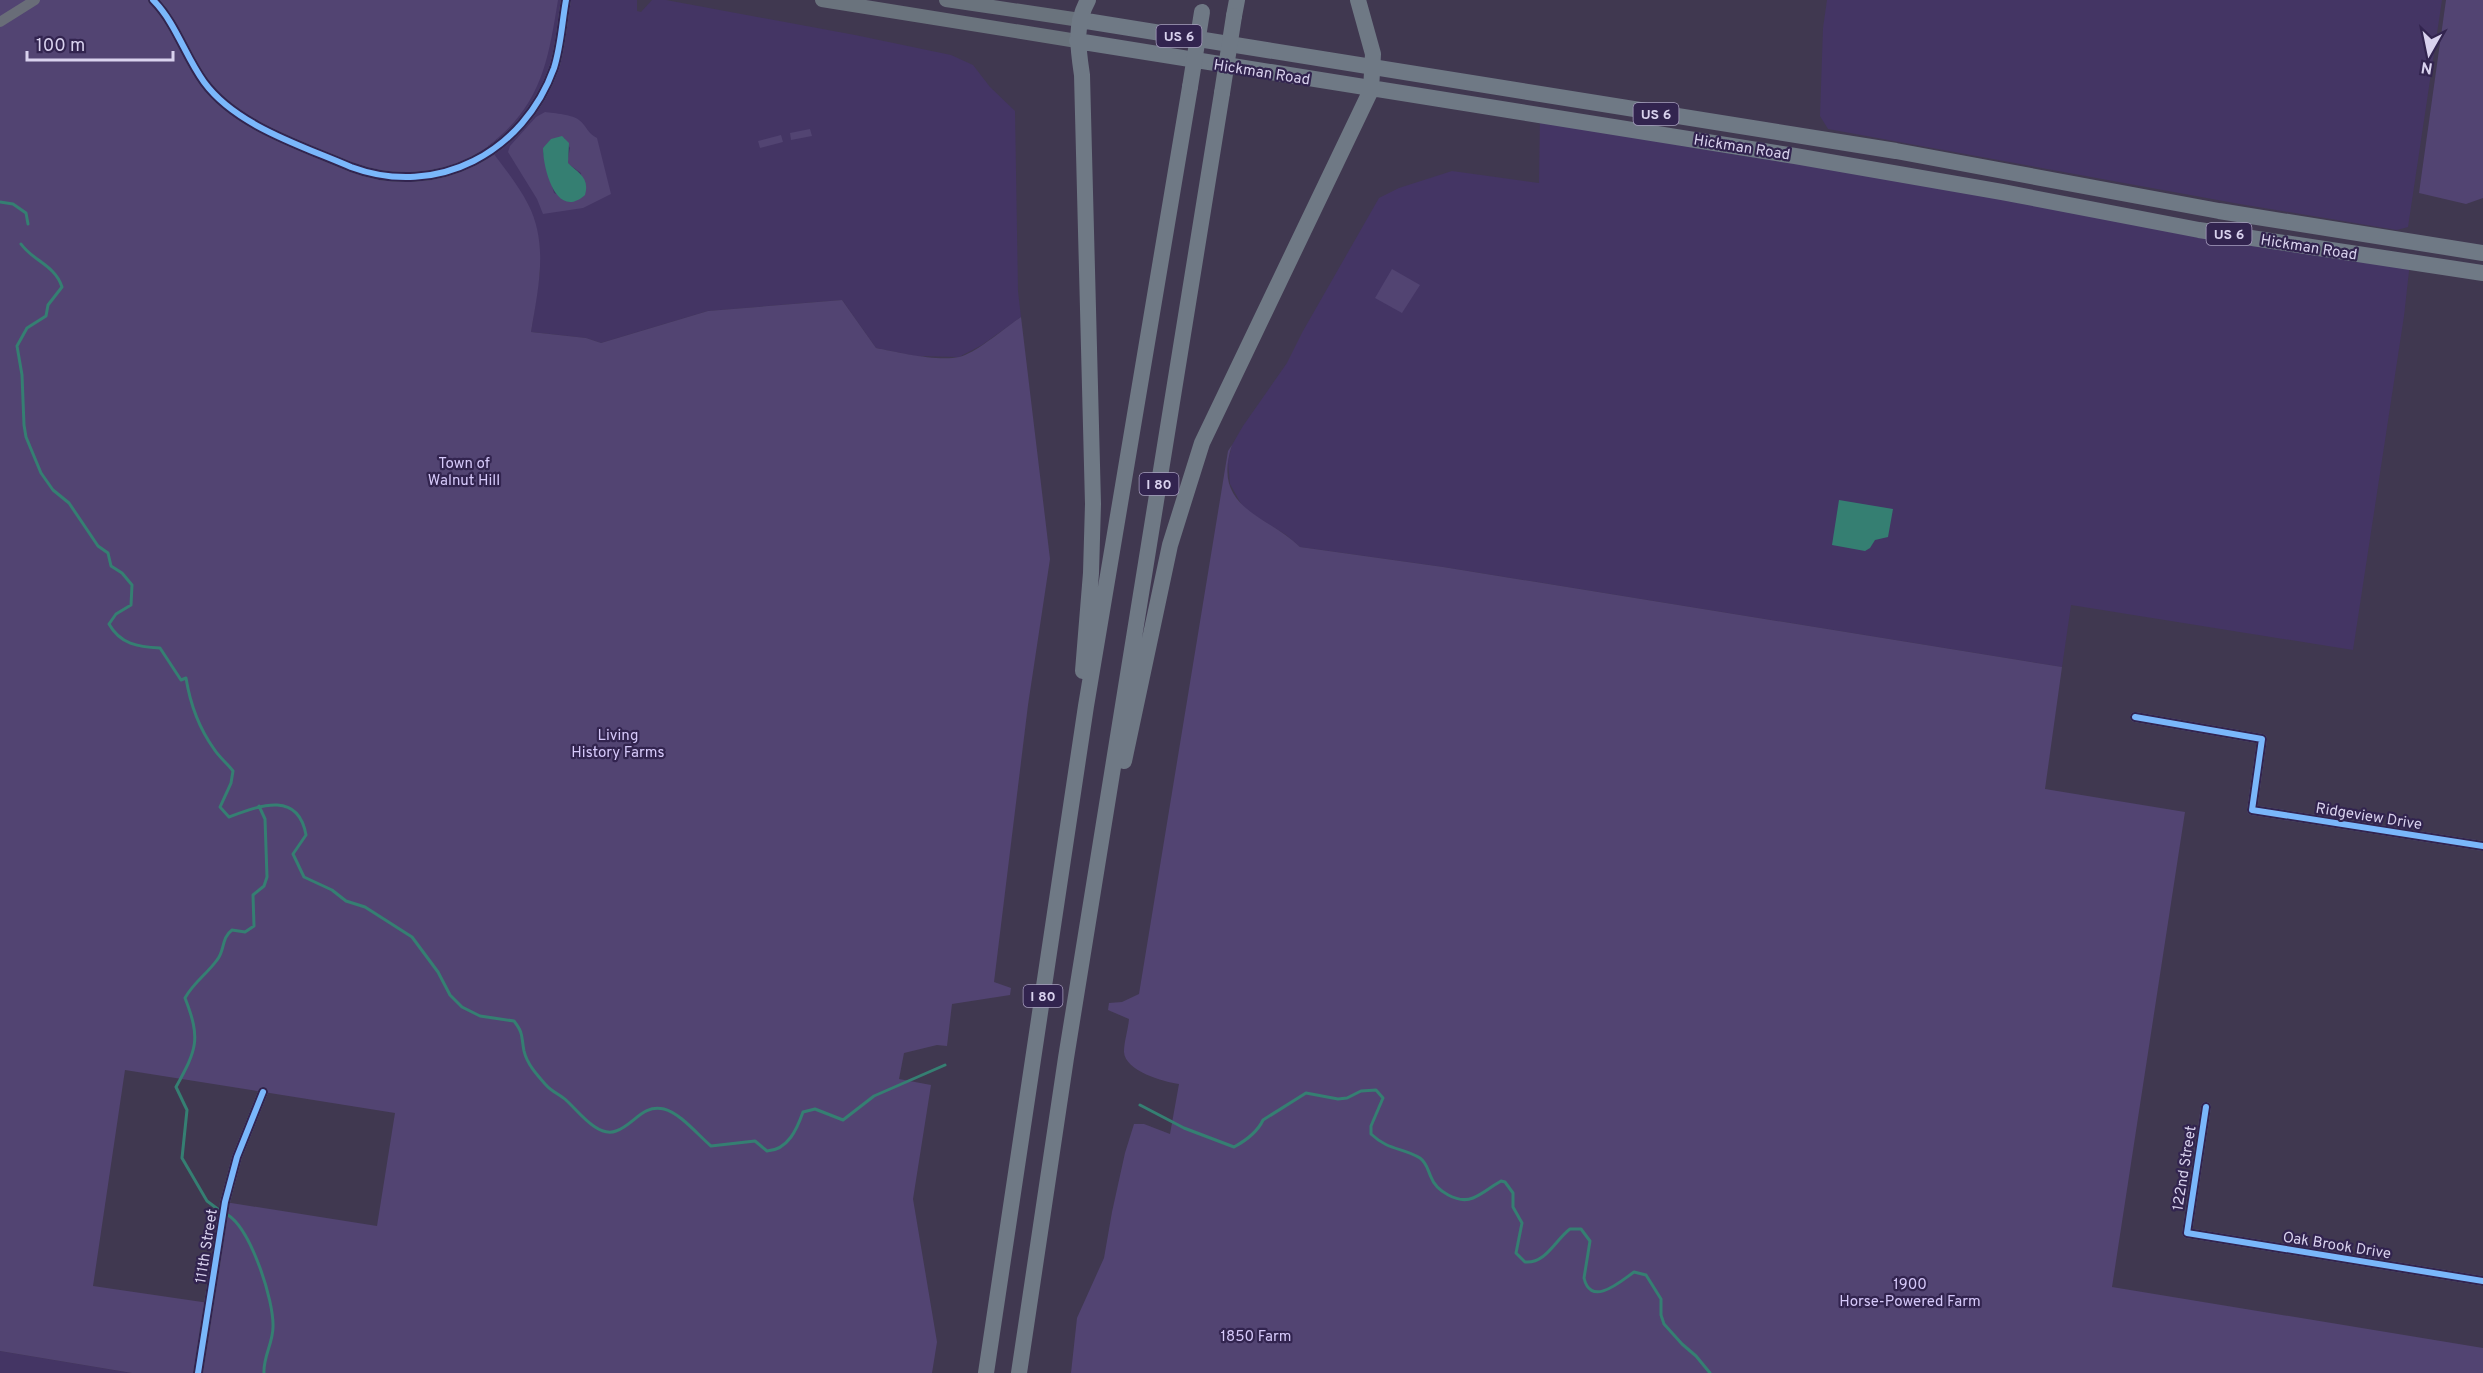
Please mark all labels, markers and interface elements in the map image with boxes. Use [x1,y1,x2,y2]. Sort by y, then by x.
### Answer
scale bar [27,24,172,62]
north arrow [2399,24,2459,84]
road number: US 6 [1156,25,1202,47]
text: 100 m [36,35,85,58]
street label: Hickman Road [1212,56,1311,90]
text: N [2420,56,2434,78]
road number: US 6 [1634,103,1678,125]
street label: Hickman Road [1692,131,1791,165]
road number: US 6 [2206,223,2252,245]
street label: Hickman Road [2259,231,2358,265]
park label: Town of Walnut Hill [428,455,500,491]
road number: I 80 [1140,473,1178,495]
park label: Living History Farms [571,727,665,763]
street label: Ridgeview Drive [2314,800,2423,835]
road number: I 80 [1024,985,1062,1007]
street label: 122nd Street [2169,1124,2202,1212]
street label: 111th Street [192,1208,223,1285]
street label: Oak Brook Drive [2281,1229,2392,1264]
park label: 1900 Horse-Powered Farm [1839,1276,1981,1312]
park label: 1850 Farm [1221,1328,1291,1347]

